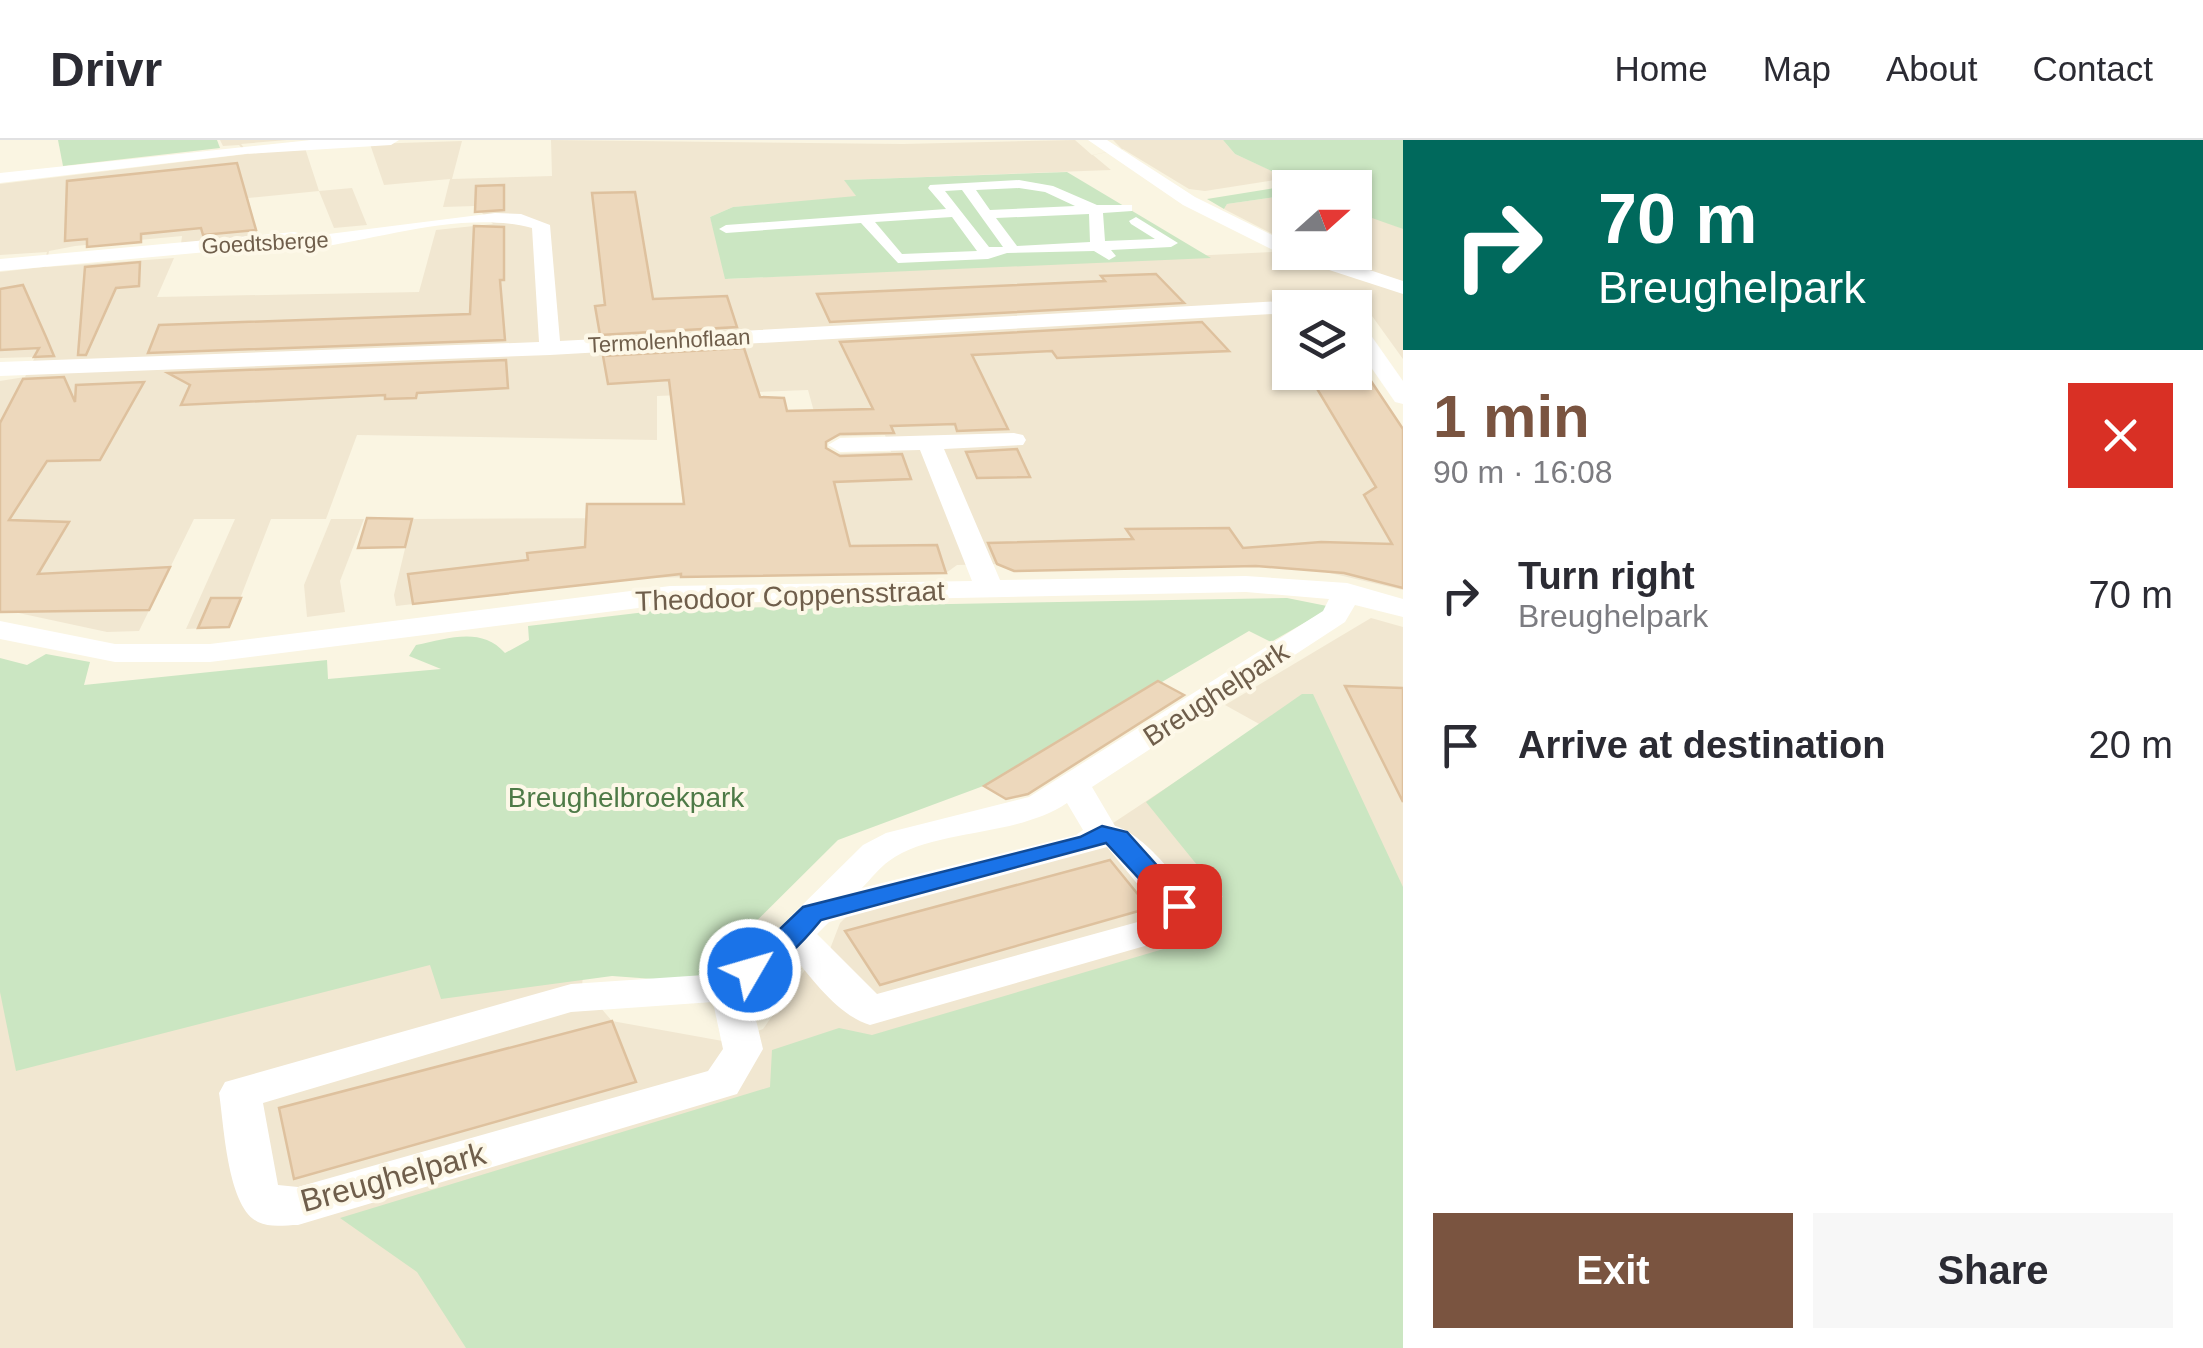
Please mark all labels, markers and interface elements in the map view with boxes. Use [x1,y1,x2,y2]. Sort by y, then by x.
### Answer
text: Drivr [50,43,162,96]
text: Home [1614,49,1708,88]
text: Map [1763,49,1831,88]
text: About [1886,49,1977,88]
text: Contact [2032,49,2153,88]
north arrow [1272,170,1372,270]
map controls [1272,170,1372,390]
icon: right [1433,180,1563,310]
text: 70 m [1598,180,1758,258]
street label: Goedtsberge [201,227,329,259]
text: Breughelpark [1598,262,1866,313]
button: layers [1272,290,1372,390]
street label: Termolenhoflaan [587,324,751,358]
text: 1 min [1433,383,1590,450]
button: close [2068,383,2173,488]
text: 90 m · 16:08 [1433,454,1613,490]
text: Turn right [1518,555,1695,597]
icon: right [1433,568,1488,623]
text: 70 m [2089,574,2173,616]
street label: Theodoor Coppensstraat [635,575,946,617]
text: Breughelpark [1518,598,1708,634]
street label: Breughelpark [1138,635,1295,752]
icon: arrive [1433,718,1488,773]
text: Arrive at destination [1518,724,1885,766]
text: 20 m [2089,724,2173,766]
park label: Breughelbroekpark [508,782,745,813]
pin [1137,864,1222,949]
icon: arrive [1152,879,1207,934]
position arrow [698,918,802,1022]
street label: Breughelpark [296,1135,491,1219]
button: Exit [1433,1213,1793,1328]
button: Share [1813,1213,2173,1328]

